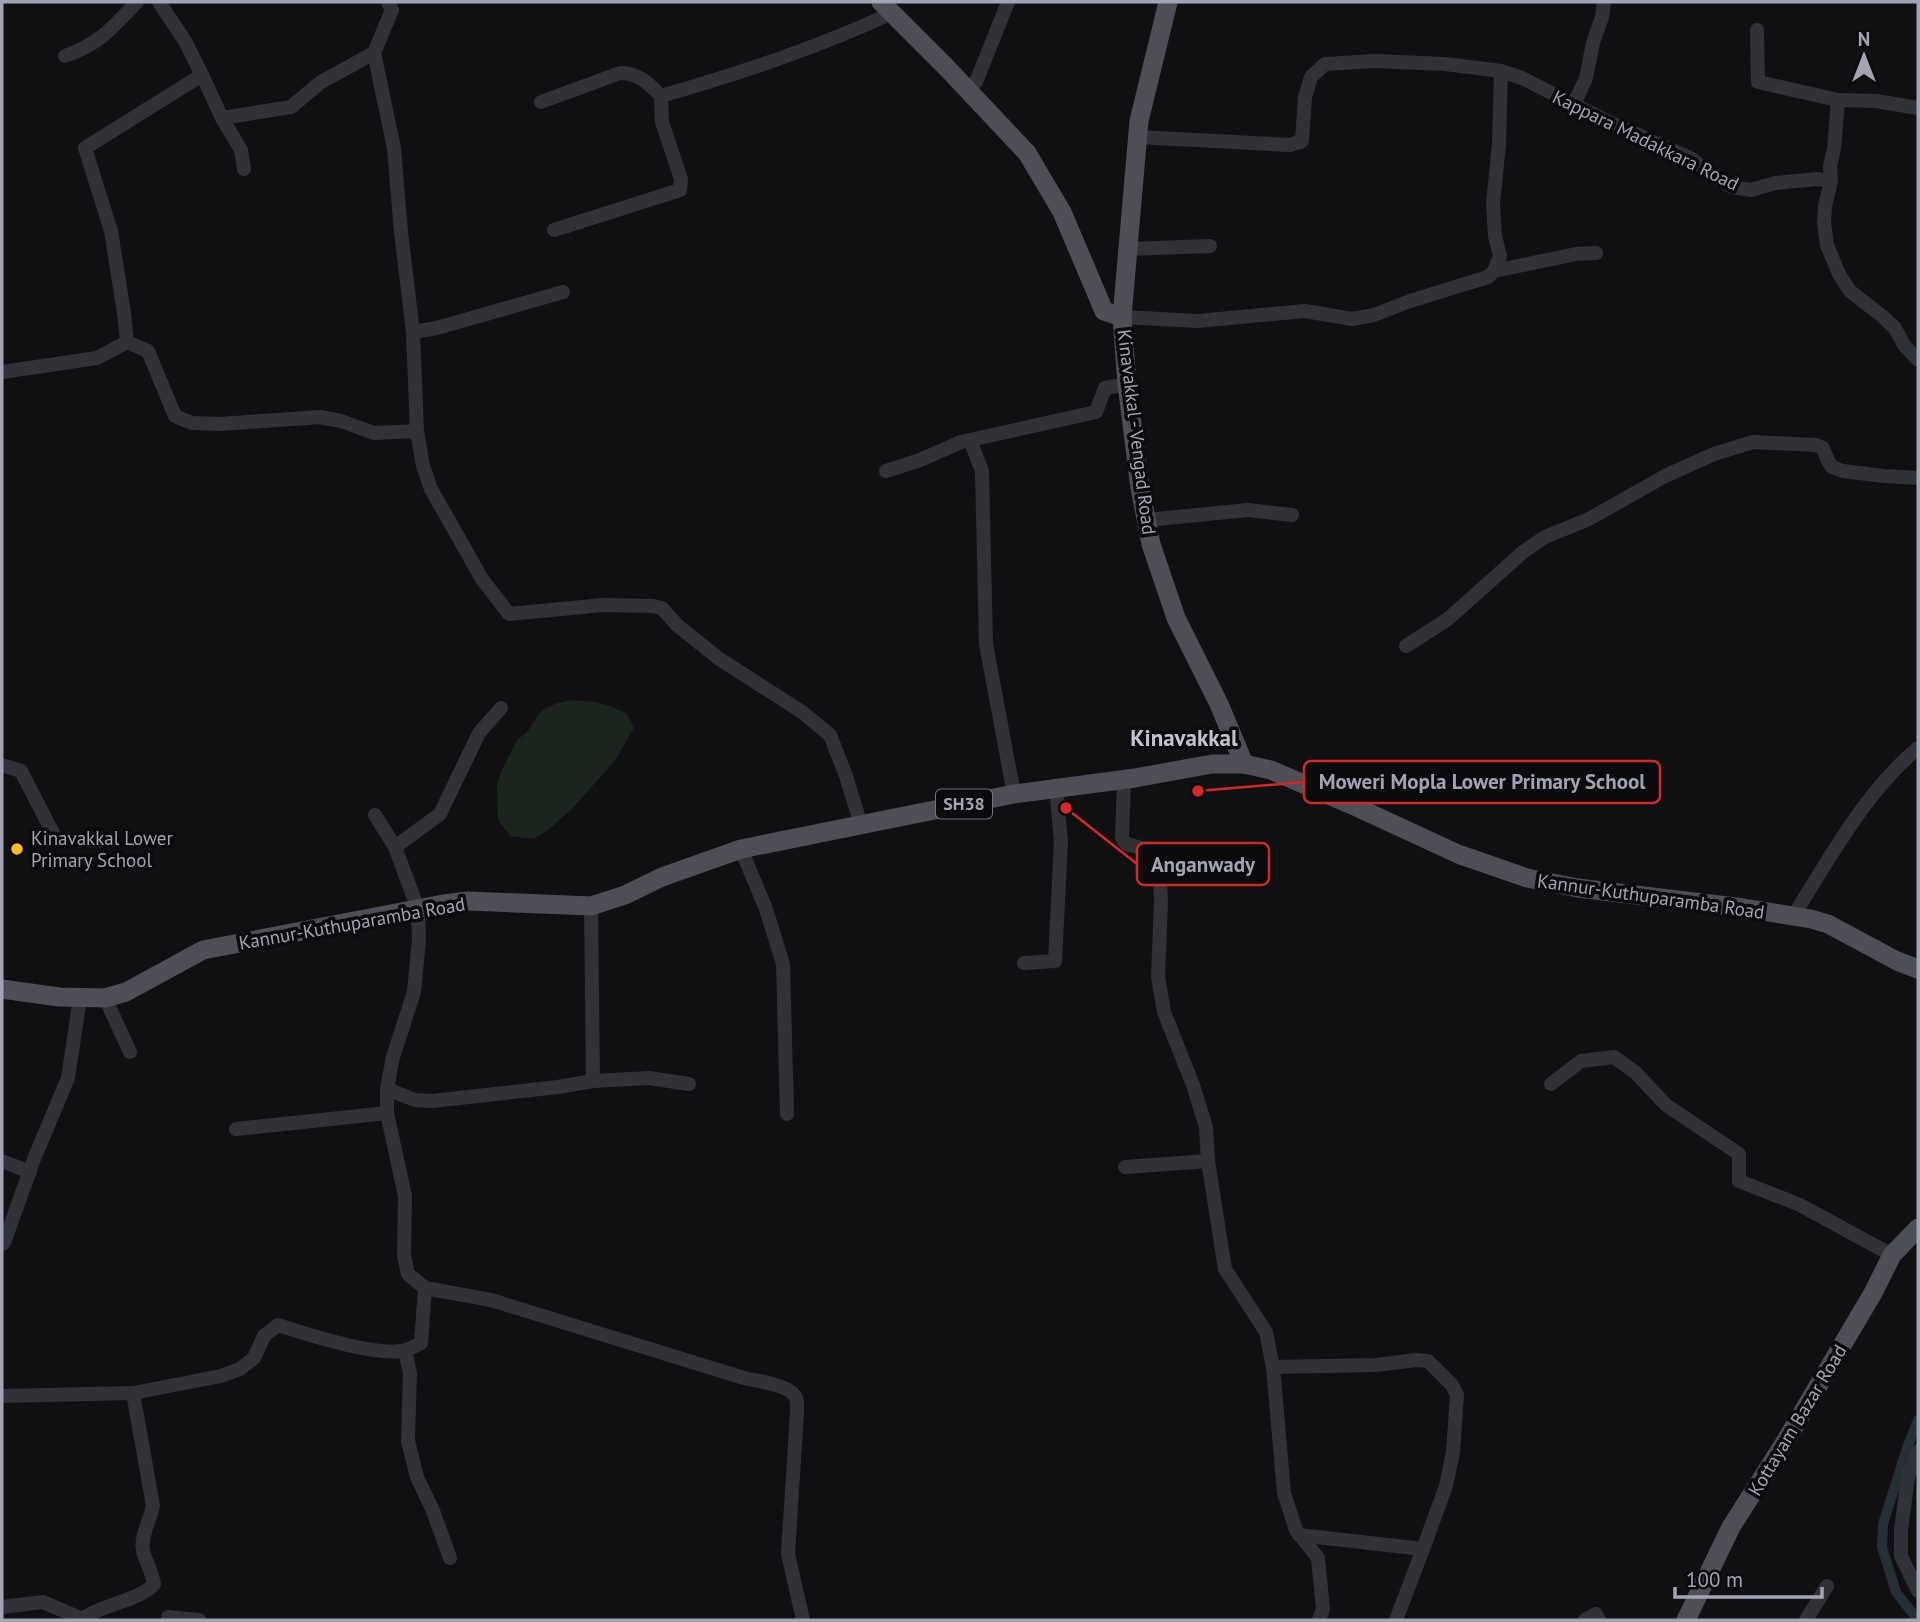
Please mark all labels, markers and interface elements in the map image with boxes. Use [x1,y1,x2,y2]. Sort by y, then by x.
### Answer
north arrow [1829,21,1899,91]
text: N [1858,27,1870,51]
street label: Kappara Madakkara Road [1549,84,1743,196]
street label: Kinavakkal - Vengad Road [1113,328,1161,536]
district label: Kinavakkal [1130,723,1238,752]
callout: Moweri Mopla Lower Primary School [1304,761,1660,803]
text: Moweri Mopla Lower Primary School [1319,768,1646,795]
road number: SH38 [936,790,992,818]
place label: Kinavakkal Lower Primary School [31,826,173,872]
marker: Kinavakkal Lower Primary School [9,841,25,857]
callout: Anganwady [1137,843,1269,885]
text: Anganwady [1151,851,1256,878]
street label: Kannur-Kuthuparamba Road [1536,868,1766,924]
street label: Kannur-Kuthuparamba Road [237,891,467,955]
street label: Kottayam Bazar Road [1742,1340,1852,1500]
scale bar [1675,1556,1822,1600]
text: 100 m [1686,1566,1743,1593]

